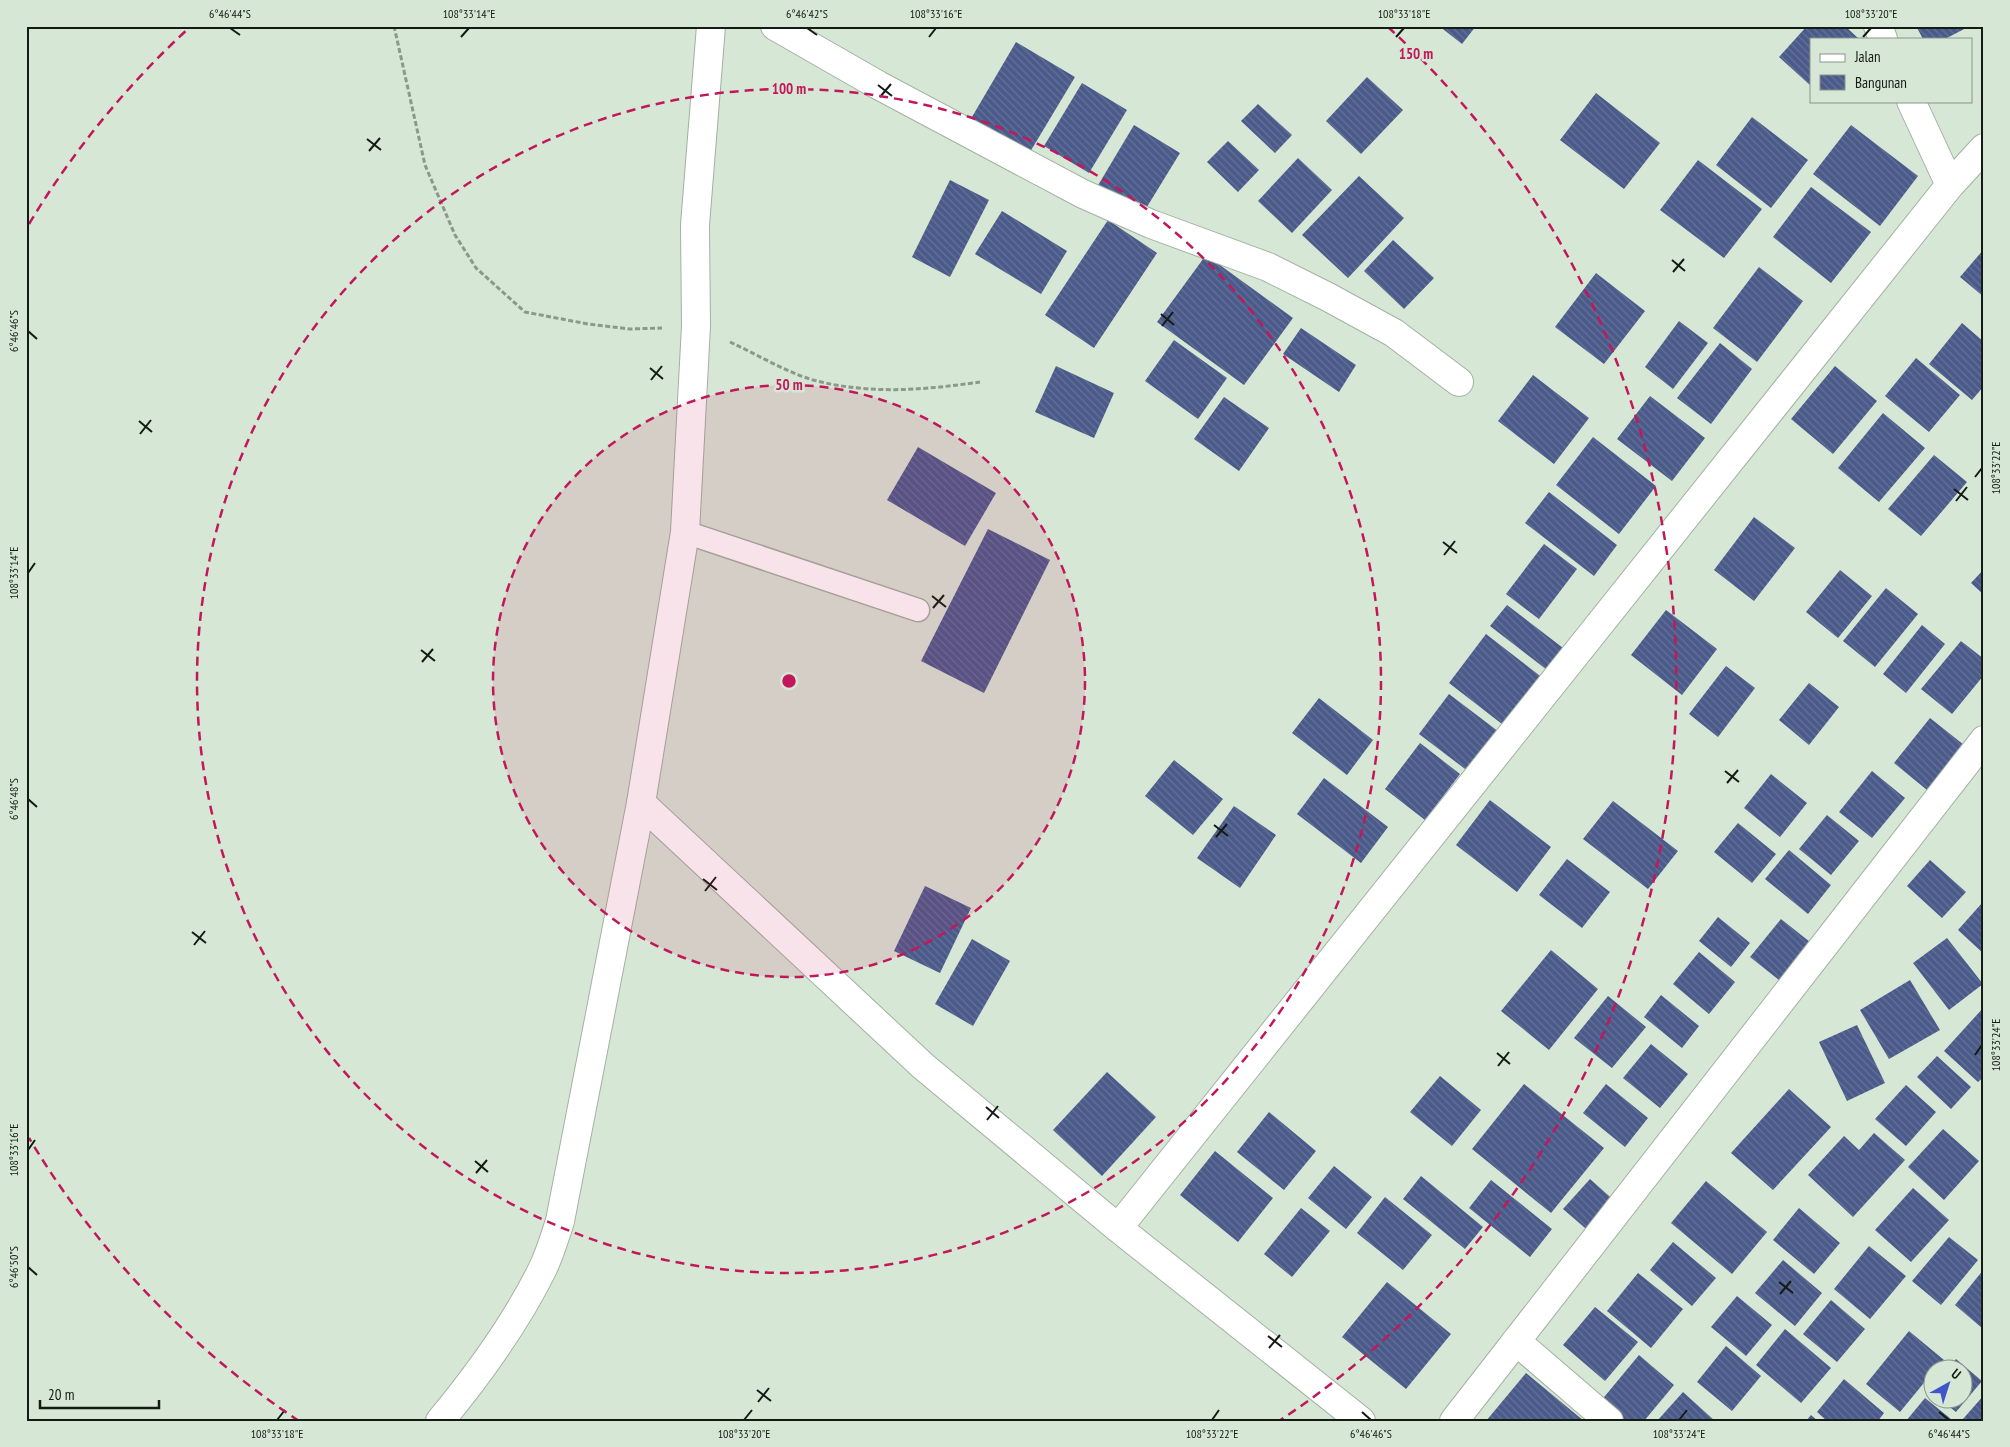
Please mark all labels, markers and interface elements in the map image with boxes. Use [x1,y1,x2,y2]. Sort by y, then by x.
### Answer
text: 6°46'44"S [209,6,251,21]
text: 108°33'14"E [443,6,495,21]
text: 6°46'42"S [786,6,828,21]
text: 108°33'16"E [910,6,962,21]
text: 108°33'18"E [1378,6,1430,21]
text: 108°33'20"E [1845,6,1897,21]
legend [1810,38,1972,102]
text: 150 m [1399,44,1433,63]
text: Jalan [1854,47,1881,66]
text: Bangunan [1855,73,1907,92]
text: 100 m [772,79,806,98]
text: 6°46'46"S [6,310,21,352]
text: 50 m [775,375,803,394]
text: 108°33'22"E [1988,442,2003,494]
text: 108°33'14"E [6,547,21,599]
centre of rings [780,672,798,690]
text: 6°46'48"S [6,778,21,820]
text: 108°33'24"E [1988,1019,2003,1071]
text: 108°33'16"E [6,1124,21,1176]
text: 6°46'50"S [6,1246,21,1288]
north arrow [1922,1360,1972,1410]
text: U [1948,1365,1965,1383]
scale bar [40,1377,159,1409]
text: 20 m [48,1385,74,1404]
text: 108°33'18"E [251,1426,303,1441]
text: 108°33'20"E [718,1426,770,1441]
text: 108°33'22"E [1186,1426,1238,1441]
text: 6°46'46"S [1350,1426,1392,1441]
text: 108°33'24"E [1653,1426,1705,1441]
text: 6°46'44"S [1928,1426,1970,1441]

